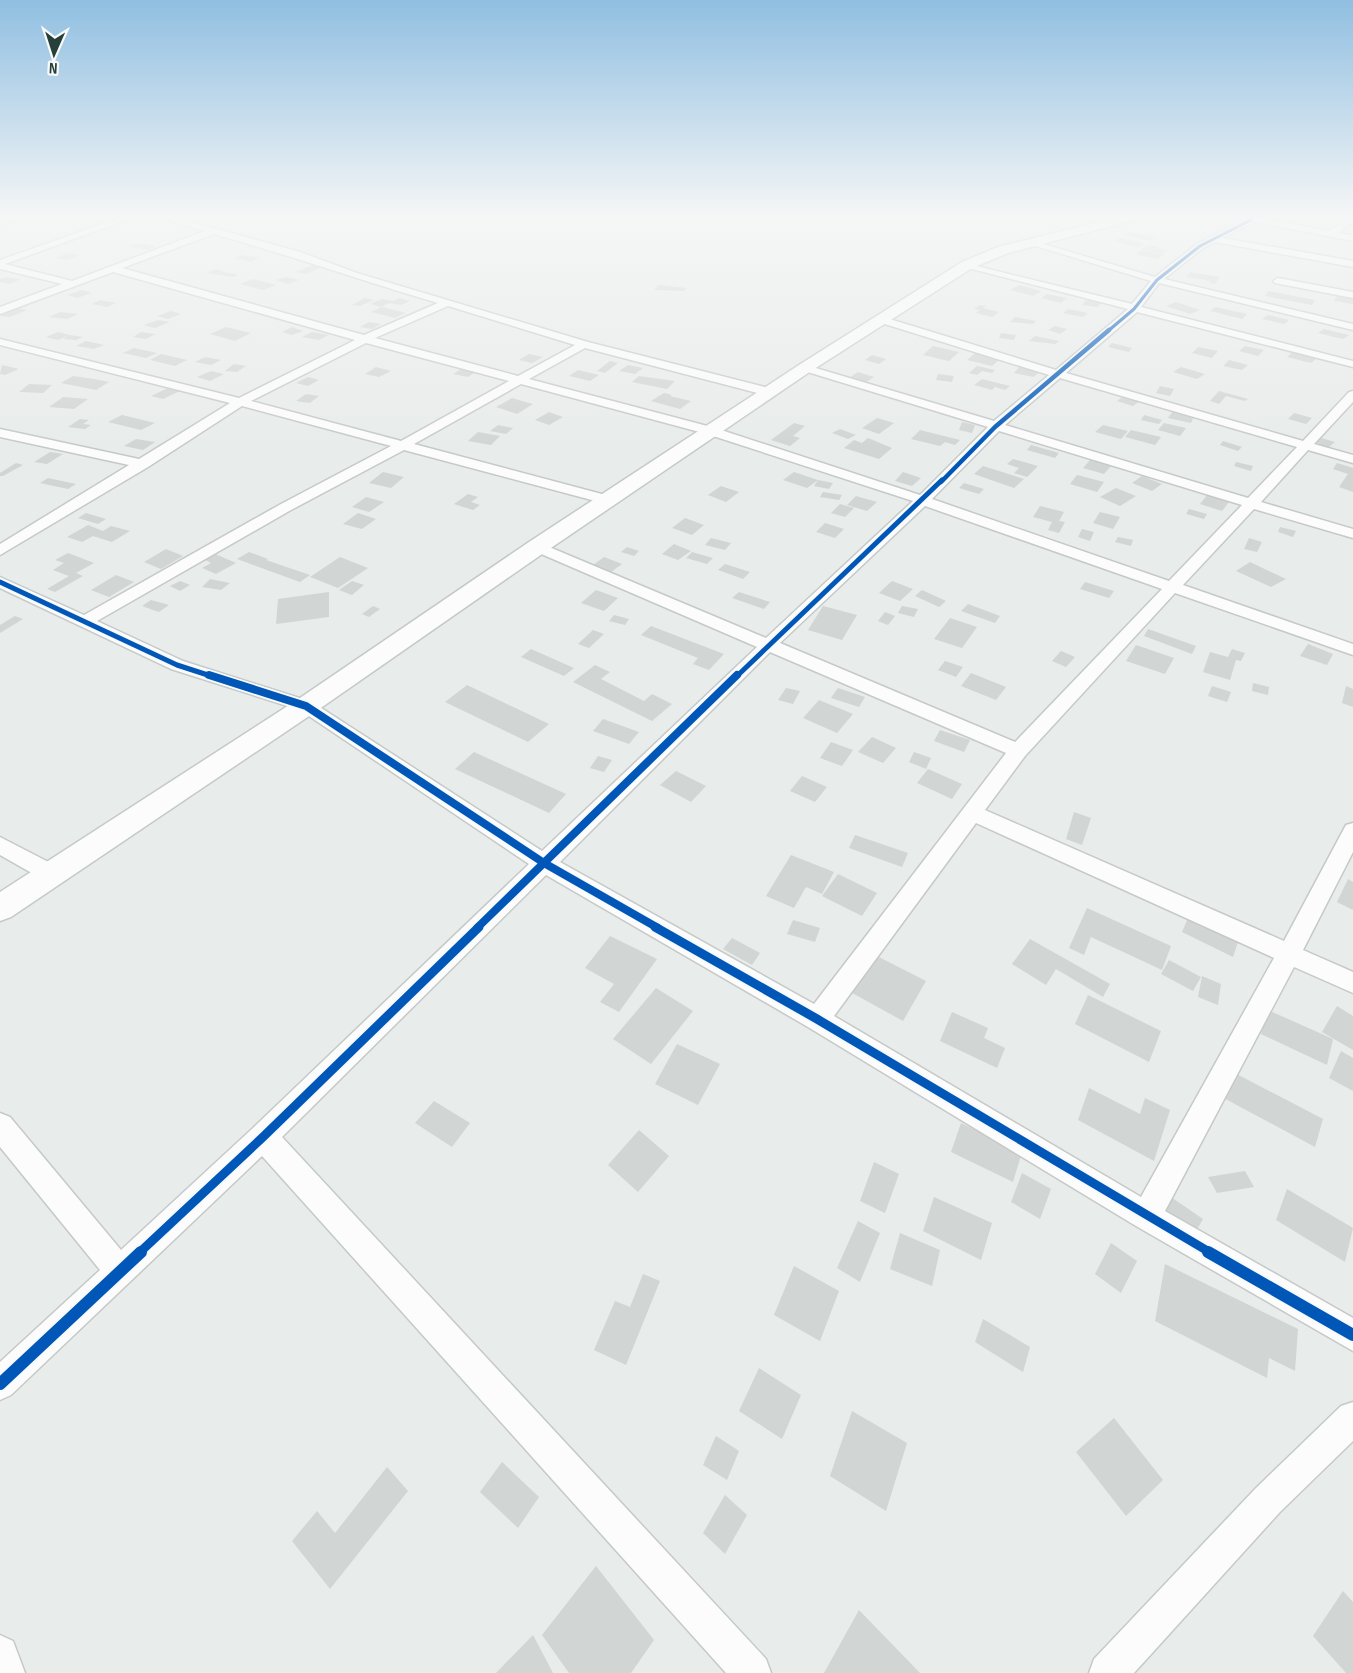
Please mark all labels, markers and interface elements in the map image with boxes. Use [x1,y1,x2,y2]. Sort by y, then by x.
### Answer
north arrow [24,24,84,84]
text: N [49,58,58,77]

